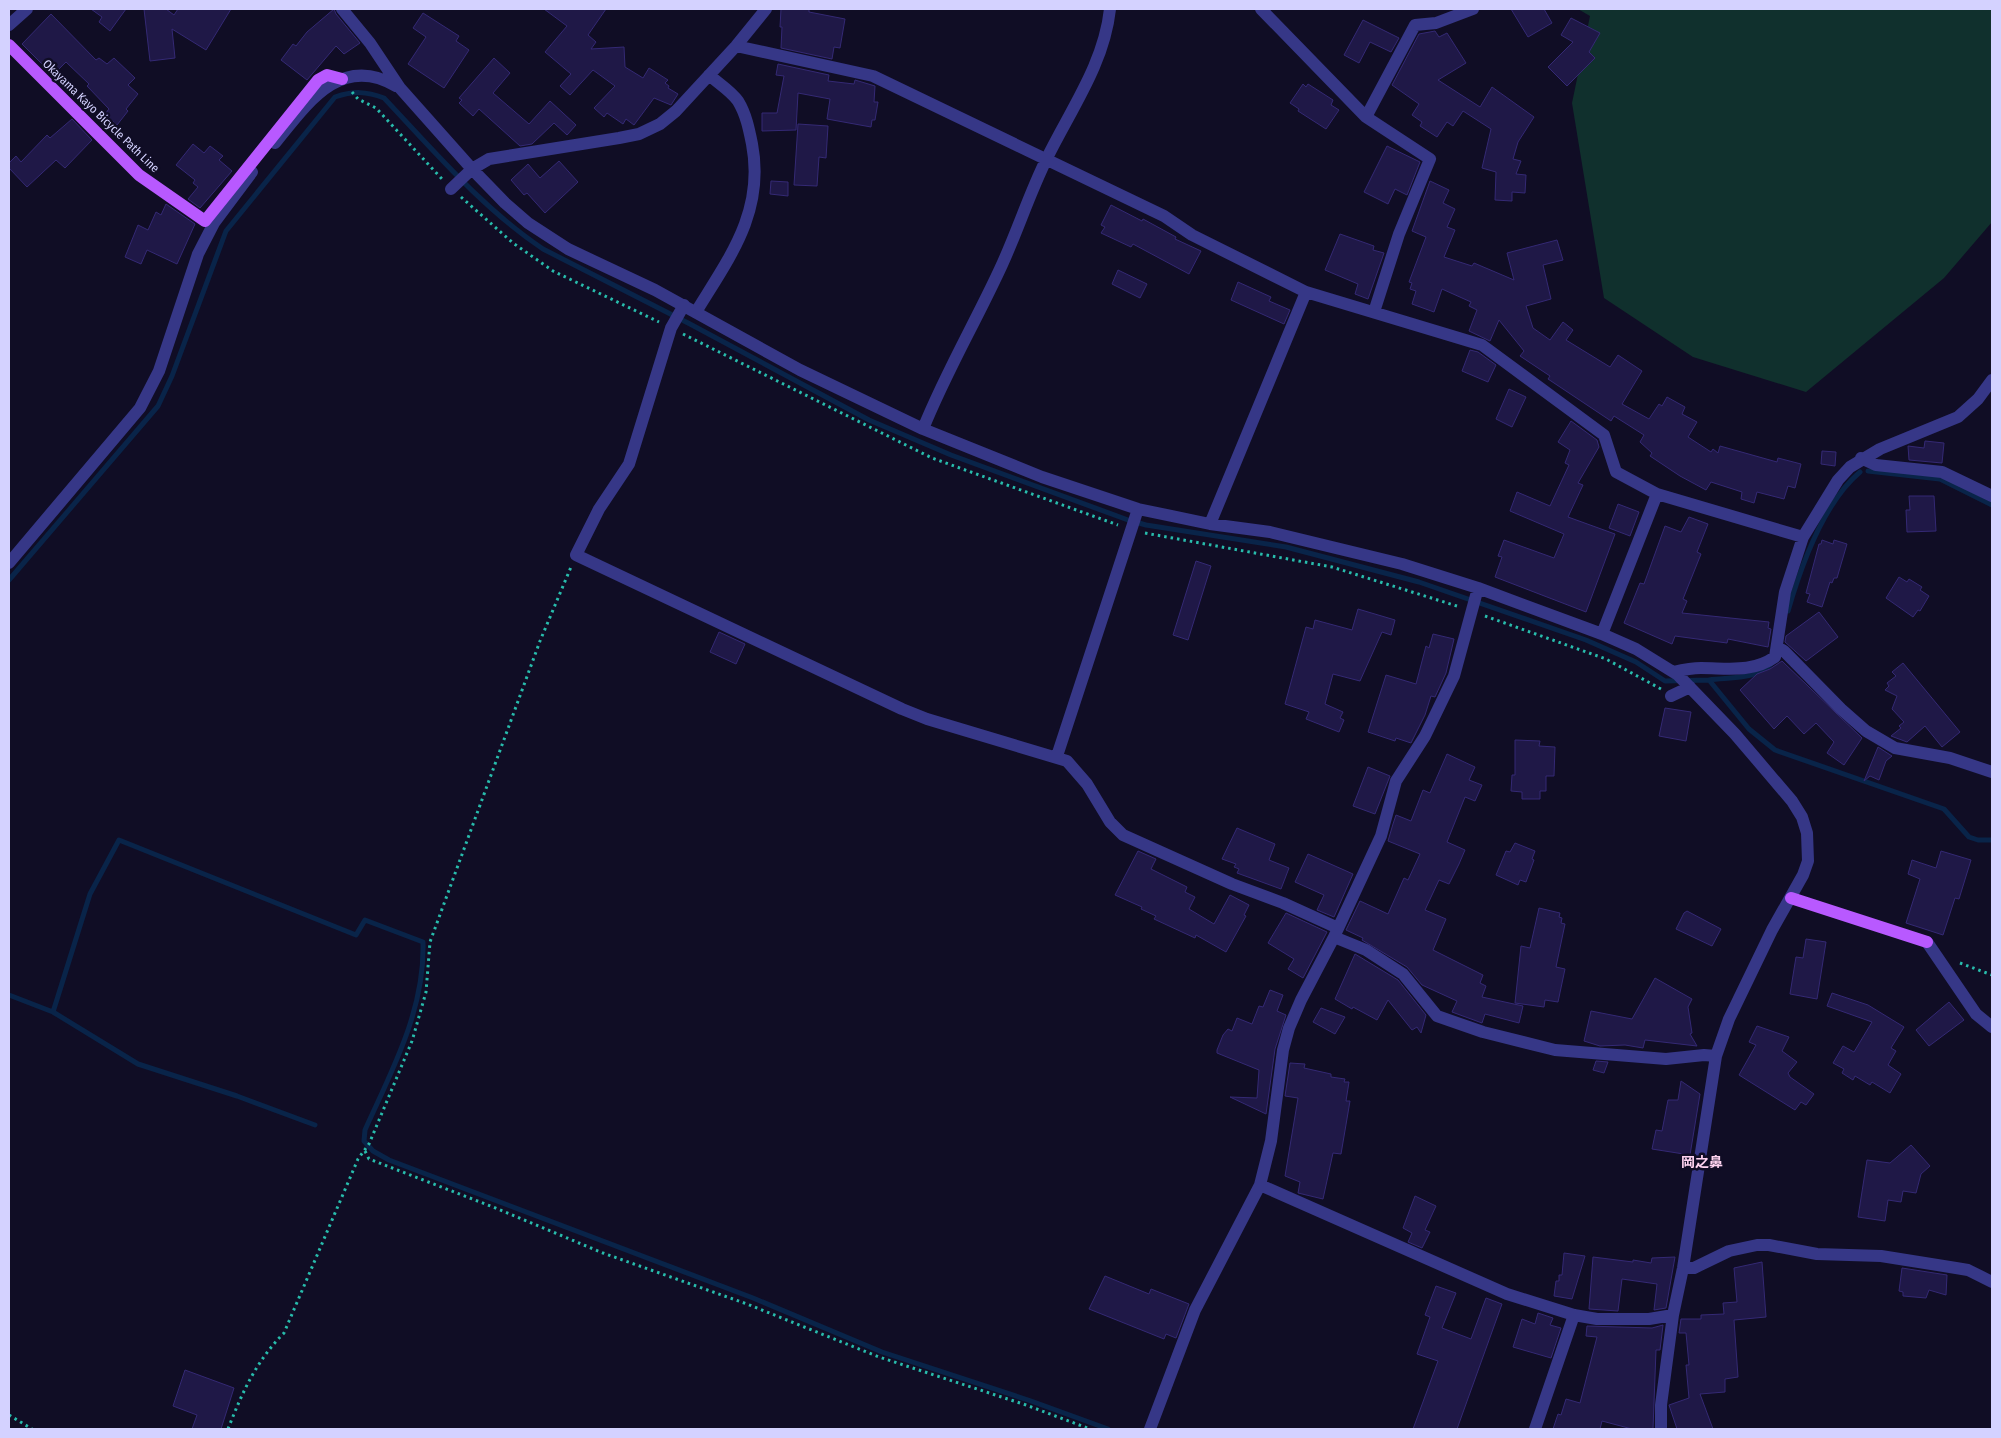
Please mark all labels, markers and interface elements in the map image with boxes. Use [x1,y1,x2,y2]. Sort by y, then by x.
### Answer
street label: Okayama Kayo Bicycle Path Line [40,57,162,175]
district label: 岡之鼻 [1681,1154,1723,1171]

